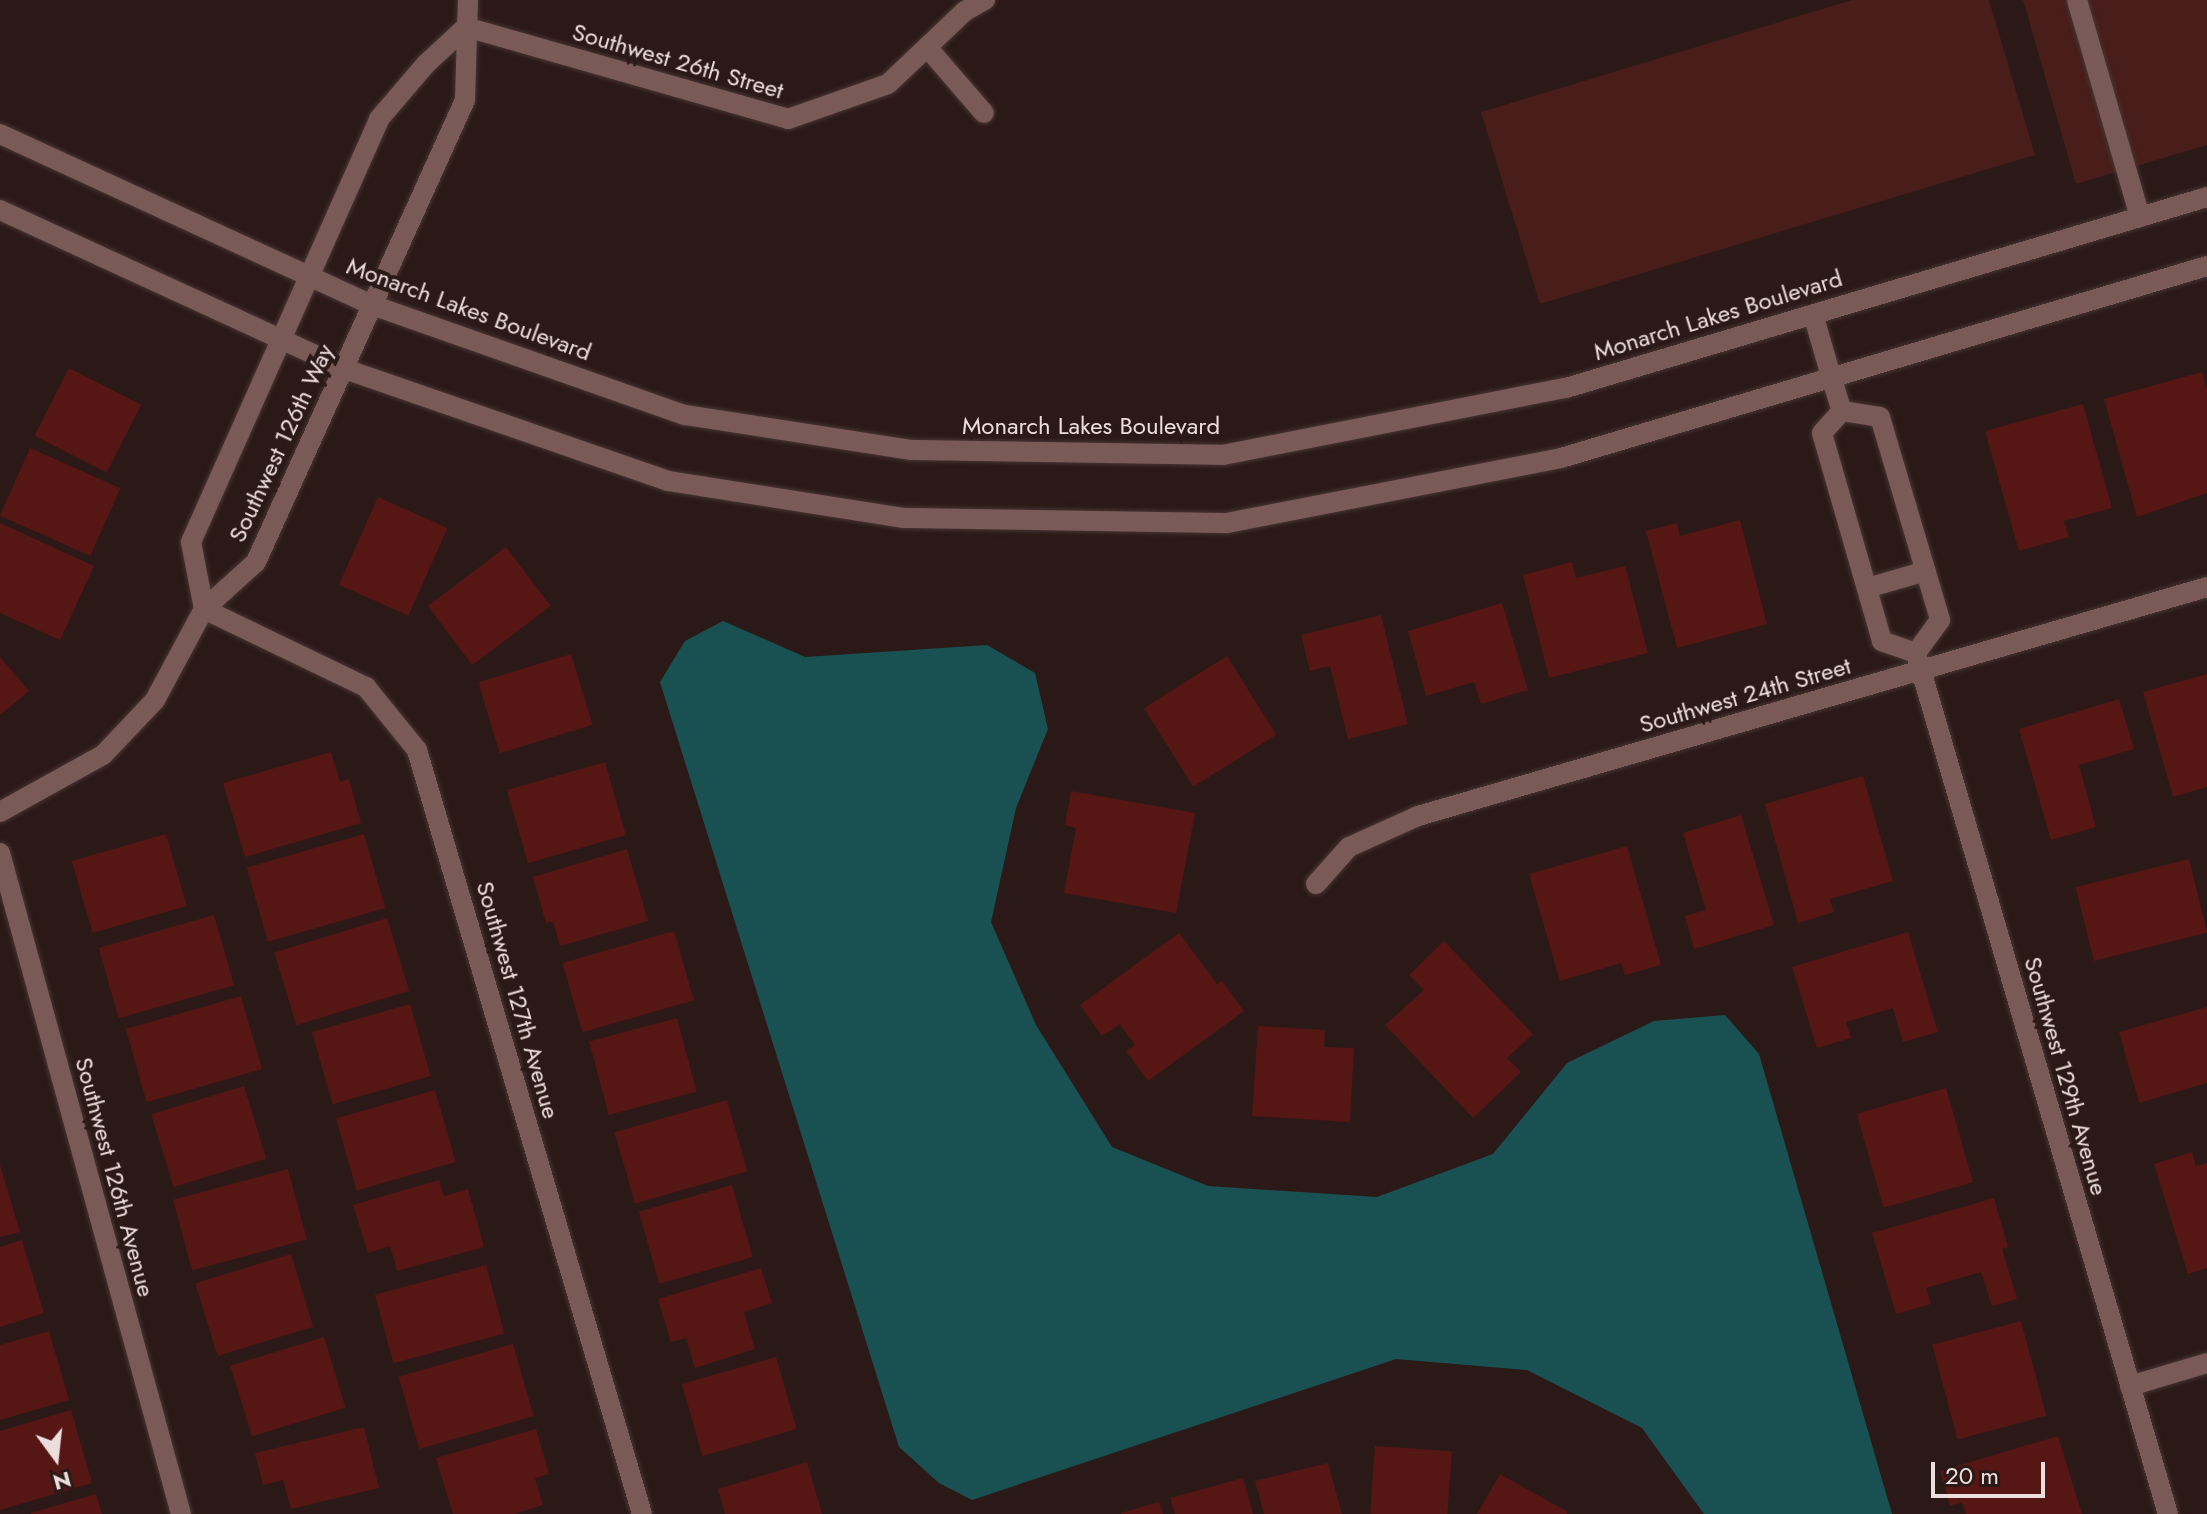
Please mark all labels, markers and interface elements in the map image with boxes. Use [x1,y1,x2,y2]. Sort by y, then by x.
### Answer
street label: Southwest 26th Street [569,17,787,105]
street label: Monarch Lakes Boulevard [343,251,595,367]
street label: Monarch Lakes Boulevard [1590,263,1846,367]
street label: Southwest 126th Way [222,339,340,547]
street label: Monarch Lakes Boulevard [962,412,1220,440]
street label: Southwest 24th Street [1636,651,1854,739]
street label: Southwest 127th Avenue [470,878,566,1122]
street label: Southwest 129th Avenue [2018,953,2114,1199]
street label: Southwest 126th Avenue [69,1054,161,1300]
north arrow [16,1418,96,1498]
scale bar [1935,1446,2049,1496]
text: 20 m [1945,1458,1999,1493]
text: N [50,1463,75,1499]

